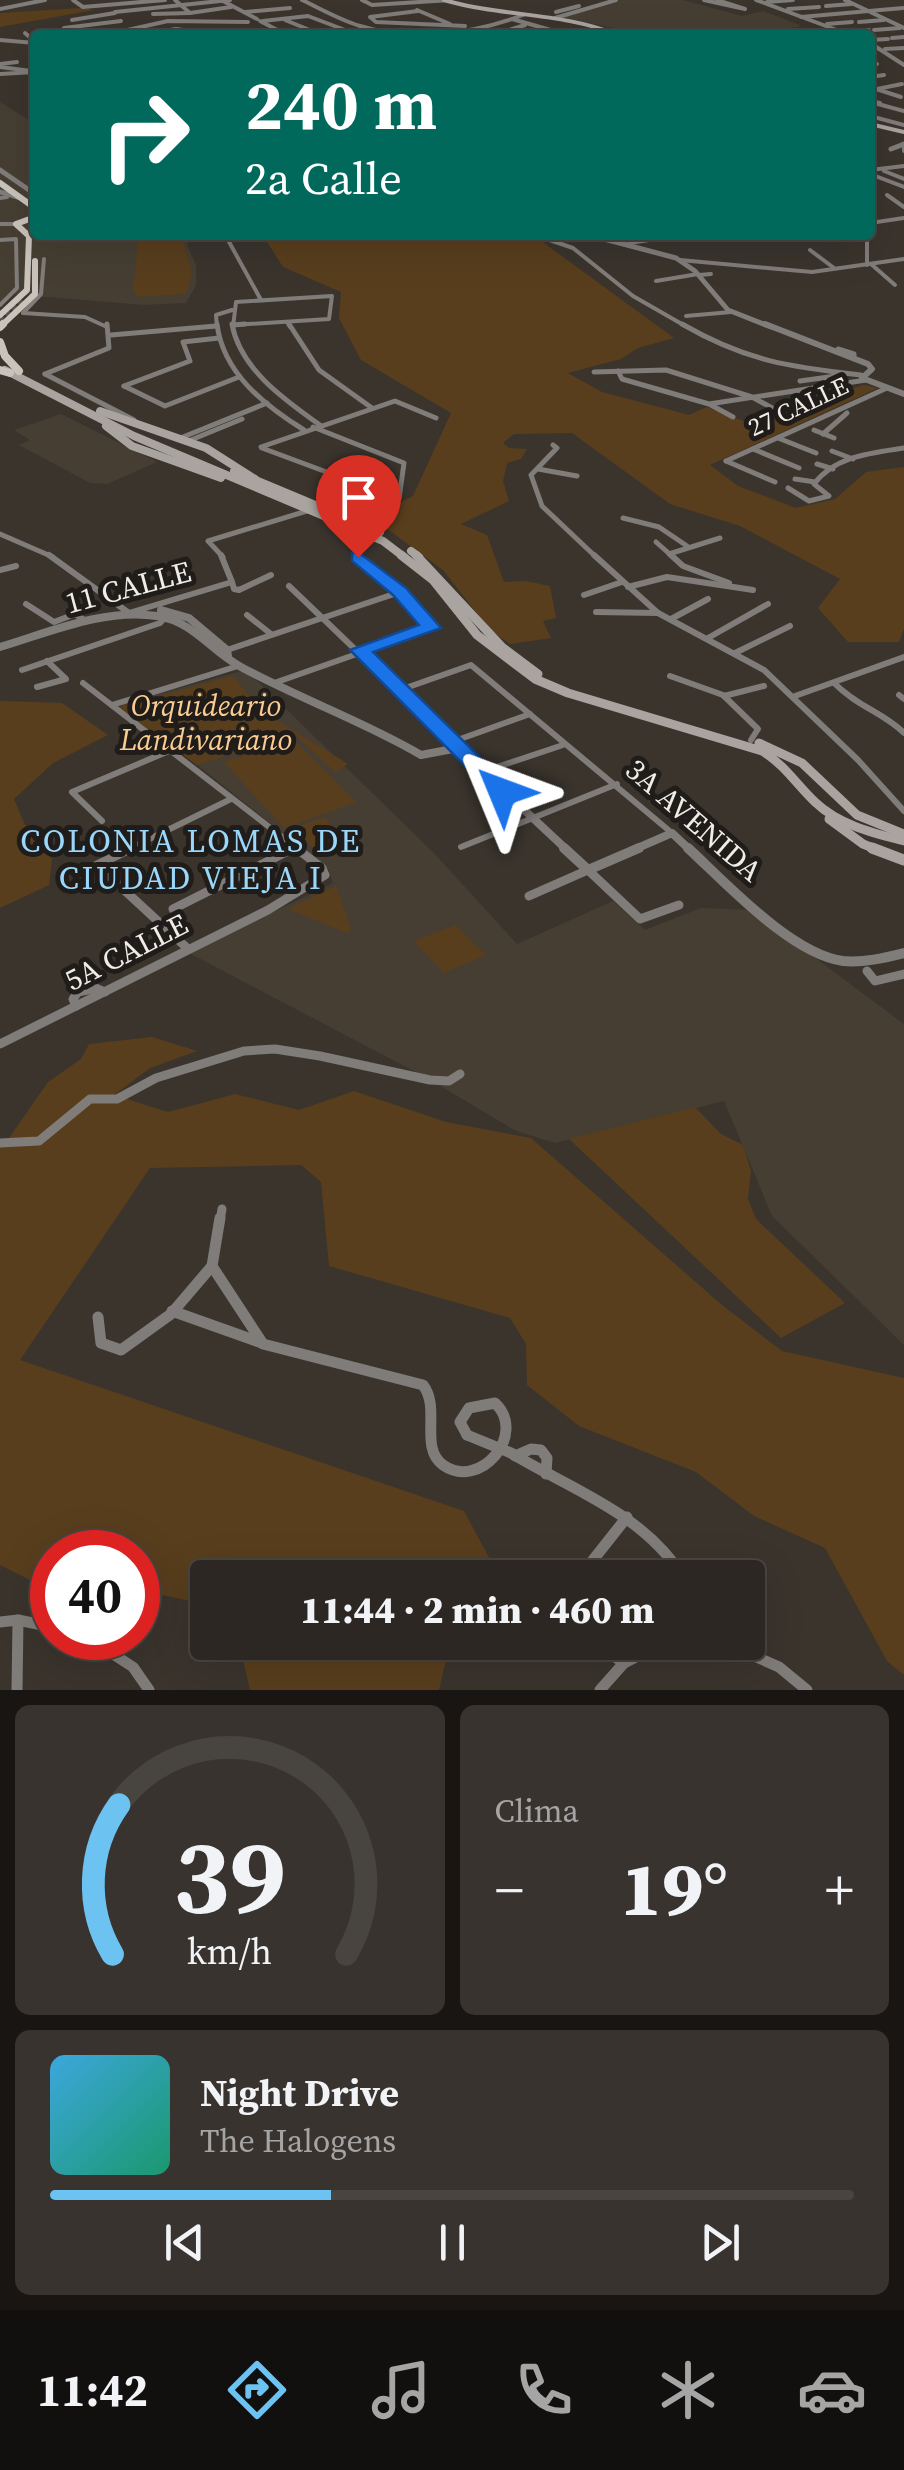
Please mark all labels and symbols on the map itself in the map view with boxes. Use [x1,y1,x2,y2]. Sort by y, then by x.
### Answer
street label: 27 CALLE [742,368,854,444]
pin [316,455,401,558]
street label: 11 CALLE [61,551,195,623]
park label: Orquideario Landivariano [119,685,292,760]
position arrow [450,740,554,844]
street label: 3A AVENIDA [617,749,771,891]
district label: COLONIA LOMAS DE CIUDAD VIEJA I [20,819,362,900]
street label: 5A CALLE [57,904,195,1000]
speed limit sign: 40 [30,1530,160,1660]

